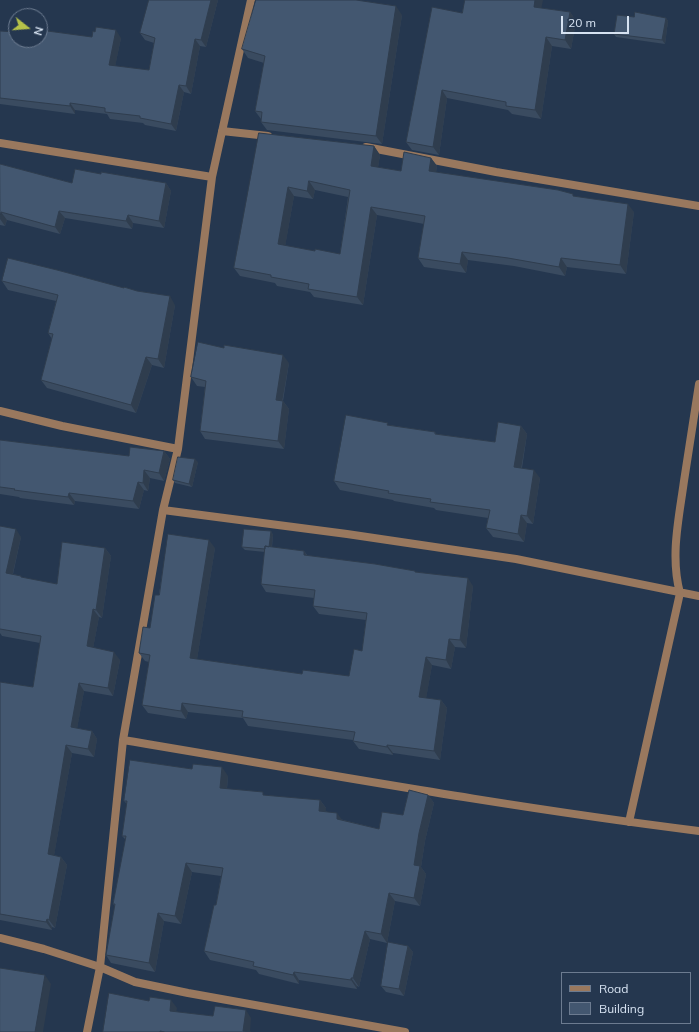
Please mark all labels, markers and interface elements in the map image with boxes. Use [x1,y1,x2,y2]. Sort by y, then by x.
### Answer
north arrow [8,8,48,48]
scale bar [563,8,631,34]
text: 20 m [568,15,596,30]
text: N [31,25,46,37]
legend [561,972,691,1024]
text: Road [599,981,628,996]
text: Building [599,1001,644,1016]

